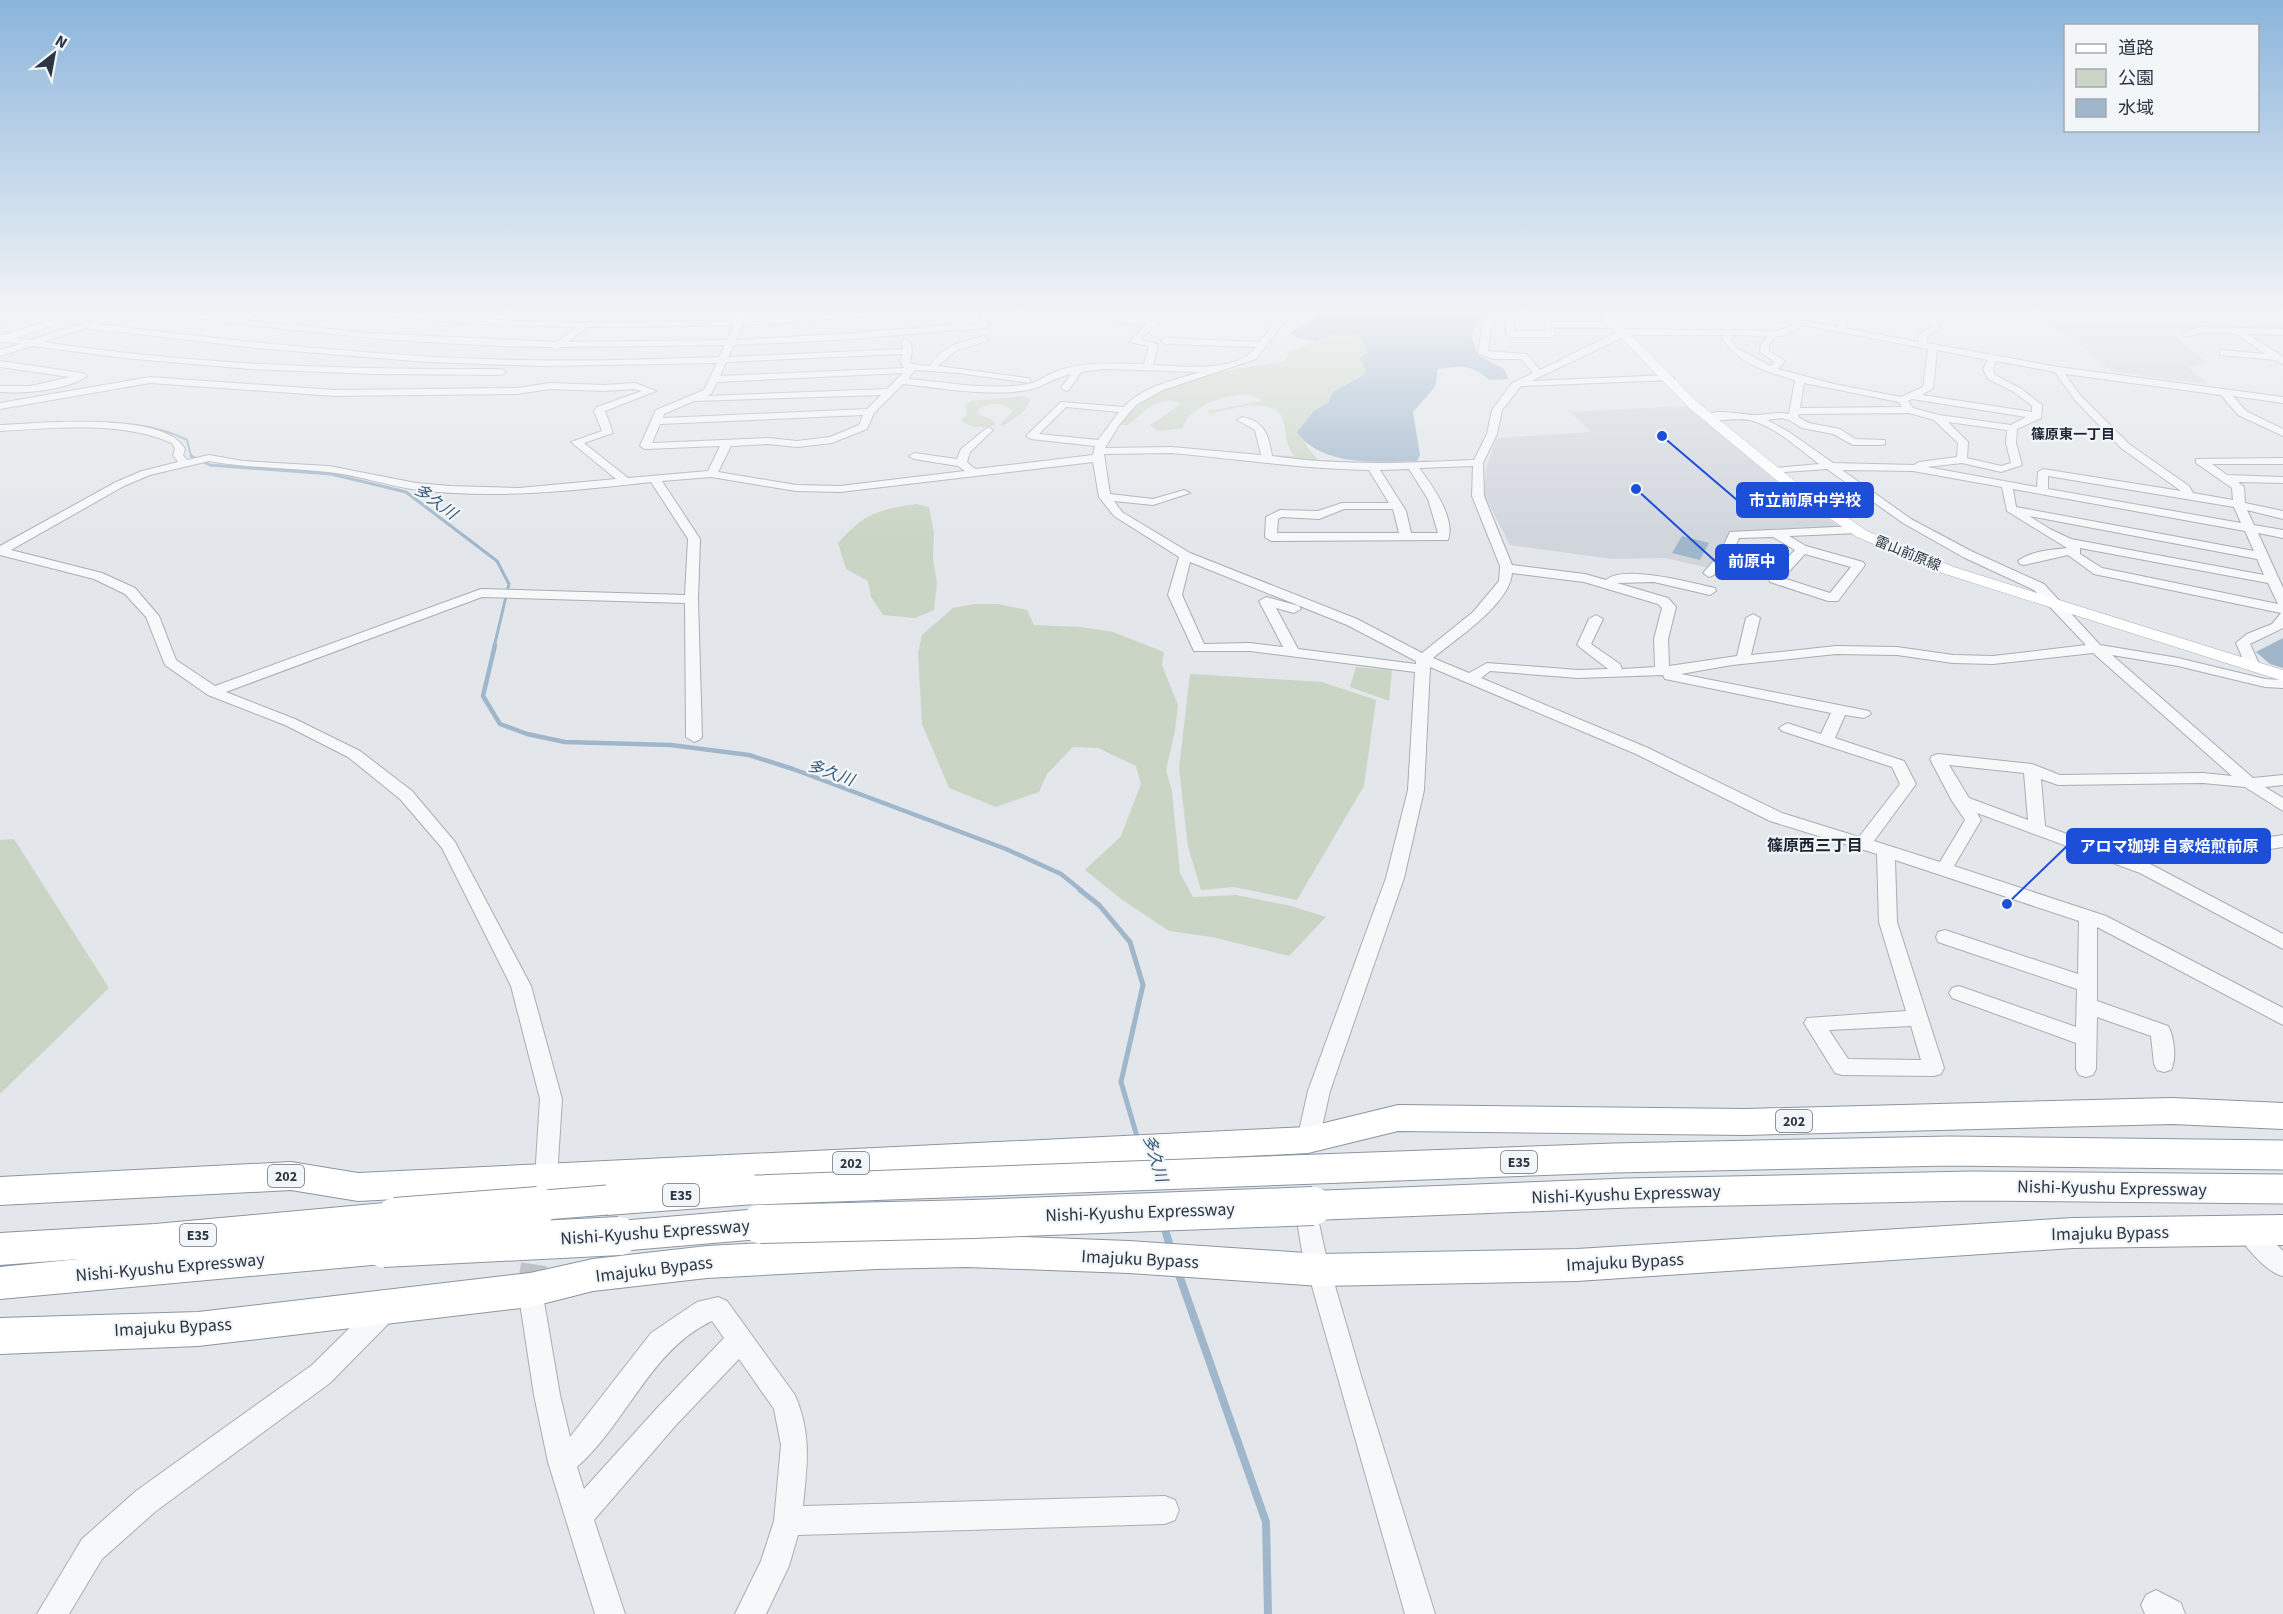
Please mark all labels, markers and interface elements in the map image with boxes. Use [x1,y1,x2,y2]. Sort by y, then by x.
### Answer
north arrow [24,24,84,84]
legend [2064,24,2259,132]
text: N [51,30,71,54]
text: 道路 [2118,36,2154,61]
text: 公園 [2118,66,2154,91]
text: 水域 [2118,96,2154,121]
district label: 篠原東一丁目 [2031,425,2115,445]
water label: 多久川 [410,479,463,526]
callout: 市立前原中学校 [1737,483,1873,517]
text: 市立前原中学校 [1749,490,1861,512]
street label: 雷山前原線 [1871,532,1944,576]
callout: 前原中 [1716,545,1788,579]
text: 前原中 [1728,551,1776,573]
water label: 多久川 [804,754,859,792]
callout: アロマ珈琲 自家焙煎前原 [2067,829,2270,863]
district label: 篠原西三丁目 [1767,835,1863,857]
text: アロマ珈琲 自家焙煎前原 [2079,836,2259,858]
road number: 202 [1776,1110,1812,1132]
water label: 多久川 [1138,1132,1173,1186]
road number: E35 [1501,1151,1537,1173]
road number: 202 [833,1152,869,1174]
road number: 202 [268,1165,304,1187]
street label: Nishi-Kyushu Expressway [2017,1174,2208,1203]
street label: Nishi-Kyushu Expressway [1531,1179,1722,1210]
road number: E35 [663,1184,699,1206]
street label: Nishi-Kyushu Expressway [1045,1197,1236,1228]
street label: Nishi-Kyushu Expressway [560,1213,751,1252]
street label: Imajuku Bypass [2051,1220,2169,1247]
road number: E35 [180,1224,216,1246]
street label: Imajuku Bypass [1081,1244,1199,1275]
street label: Nishi-Kyushu Expressway [74,1247,266,1288]
street label: Imajuku Bypass [1566,1247,1684,1278]
street label: Imajuku Bypass [594,1250,714,1289]
street label: Imajuku Bypass [114,1312,232,1343]

